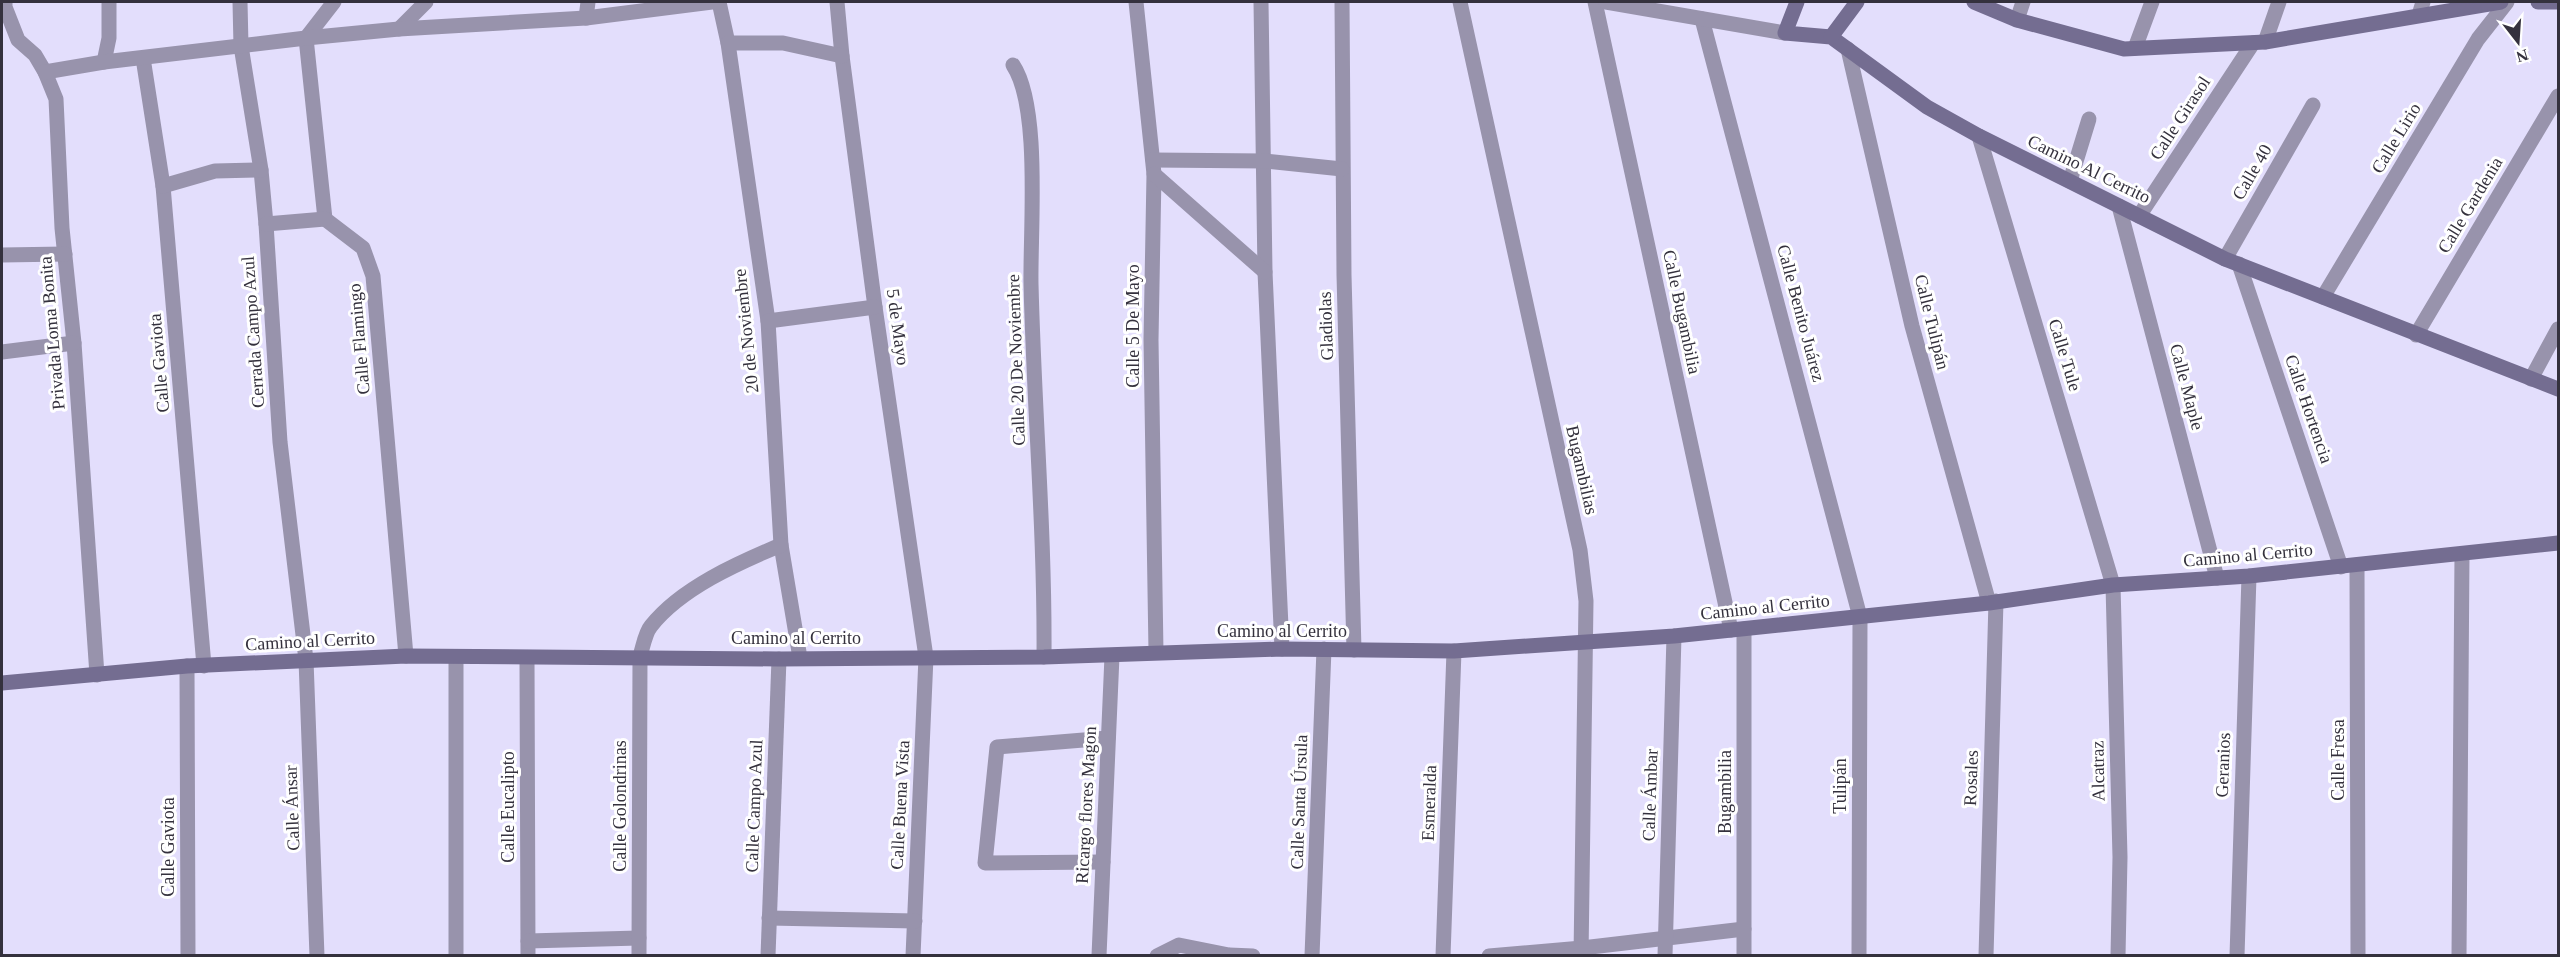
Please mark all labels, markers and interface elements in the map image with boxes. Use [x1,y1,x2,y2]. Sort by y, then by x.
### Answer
north arrow [2488,12,2548,72]
text: N [2514,46,2530,66]
street label: Calle Girasol [2146,73,2214,163]
street label: Calle Lirio [2367,99,2425,177]
street label: Camino Al Cerrito [2024,131,2154,207]
street label: Calle 40 [2228,141,2276,203]
street label: Calle Gardenia [2433,153,2507,257]
street label: Calle Benito Juárez [1773,242,1829,384]
street label: Calle Bugambilia [1659,248,1705,376]
street label: Privada Loma Bonita [35,255,69,411]
street label: Cerrada Campo Azul [238,256,268,408]
street label: Calle 5 De Mayo [1123,264,1143,388]
street label: 20 de Noviembre [730,268,762,394]
street label: Calle Tulipán [1911,272,1953,372]
street label: Calle 20 De Noviembre [1003,274,1029,446]
street label: Calle Flamingo [344,283,374,395]
street label: 5 de Mayo [883,287,913,367]
street label: Gladiolas [1315,291,1337,361]
street label: Calle Gaviota [145,313,173,413]
street label: Calle Tule [2045,316,2085,394]
street label: Calle Maple [2166,342,2208,432]
street label: Calle Hortencia [2281,352,2337,466]
street label: Bugambilias [1562,423,1602,517]
street label: Camino al Cerrito [2182,539,2314,571]
street label: Camino al Cerrito [1699,590,1831,624]
street label: Camino al Cerrito [1217,621,1347,641]
street label: Camino al Cerrito [245,628,375,654]
street label: Camino al Cerrito [731,628,861,648]
street label: Calle Fresa [2328,719,2348,801]
street label: Ricargo flores Magon [1072,726,1100,884]
street label: Geranios [2212,732,2234,798]
street label: Calle Santa Úrsula [1286,734,1311,870]
street label: Calle Campo Azul [742,739,766,873]
street label: Calle Golondrinas [610,740,630,872]
street label: Calle Buena Vista [887,740,913,870]
street label: Alcatraz [2087,740,2109,802]
street label: Calle Ámbar [1637,748,1662,842]
street label: Bugambilia [1715,750,1735,834]
street label: Rosales [1960,750,1982,806]
street label: Calle Eucalipto [498,751,518,863]
street label: Tulipán [1830,758,1850,814]
street label: Calle Ánsar [280,765,303,851]
street label: Esmeralda [1418,765,1440,841]
street label: Calle Gaviota [158,797,178,897]

